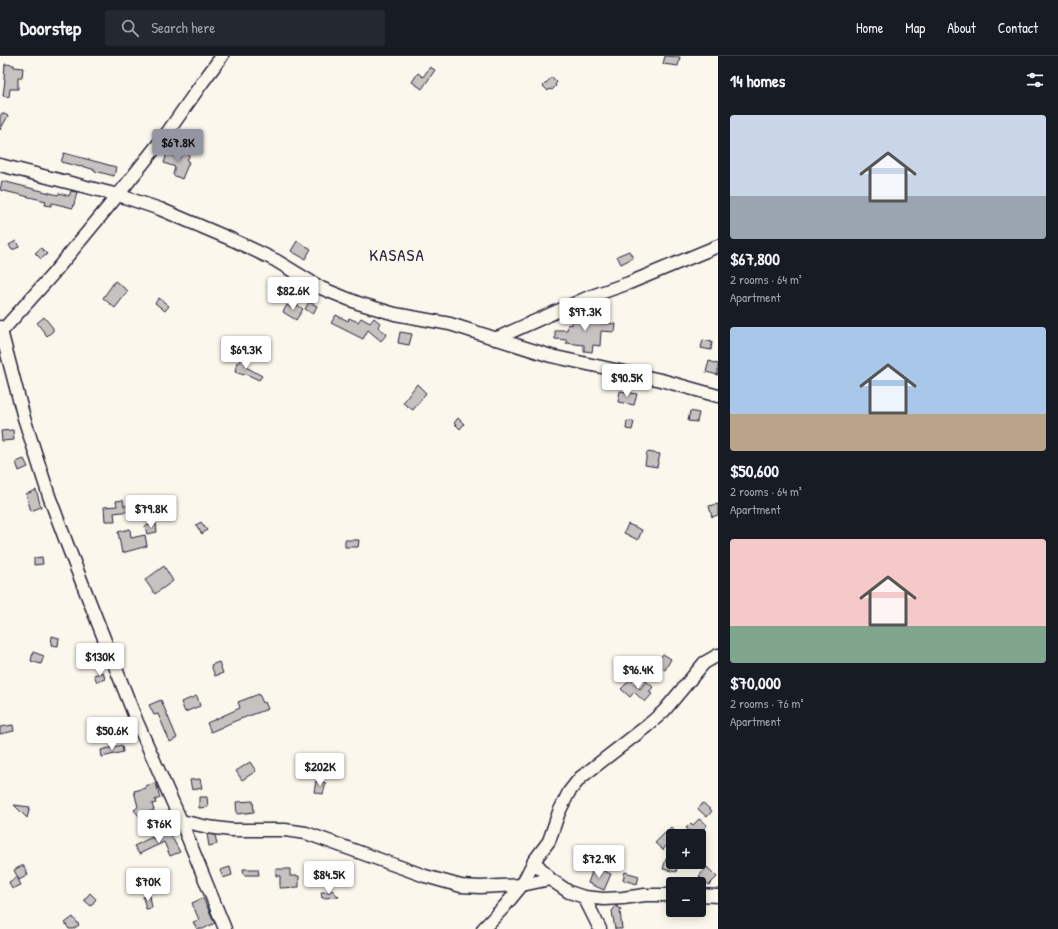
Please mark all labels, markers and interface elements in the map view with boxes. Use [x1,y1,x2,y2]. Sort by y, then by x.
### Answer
search box [105,10,385,46]
text: Doorstep [20,15,81,41]
icon: search [119,17,141,39]
text: Search here [151,17,215,38]
text: Home [856,18,883,37]
text: Map [905,18,925,37]
text: About [947,18,976,37]
text: Contact [998,18,1038,37]
text: 14 homes [730,69,785,92]
icon: filters [1024,69,1046,91]
pin: $67.8K [145,129,211,163]
text: $67.8K [161,133,195,151]
icon: home [852,141,924,213]
district label: KASASA [369,243,425,266]
text: $67,800 [730,247,780,270]
text: 2 rooms · 64 m² [730,270,802,288]
pin: $82.6K [260,277,326,311]
text: $82.6K [276,281,310,299]
text: Apartment [730,288,781,306]
pin: $97.3K [552,298,618,332]
text: $97.3K [568,302,602,320]
pin: $69.3K [213,336,279,370]
text: $69.3K [230,340,262,358]
icon: home [852,353,924,425]
pin: $90.5K [594,364,660,398]
text: $90.5K [611,368,643,386]
text: $50,600 [730,459,779,482]
text: 2 rooms · 64 m² [730,482,802,500]
pin: $79.8K [118,495,184,529]
text: $79.8K [134,499,168,517]
text: Apartment [730,500,781,518]
icon: home [852,565,924,637]
pin: $130K [72,643,128,677]
text: $130K [85,647,115,665]
pin: $96.4K [605,656,671,690]
text: $96.4K [622,660,654,678]
text: $70,000 [730,671,781,694]
text: 2 rooms · 76 m² [730,694,803,712]
text: Apartment [730,712,781,730]
pin: $50.6K [79,717,145,751]
text: $50.6K [96,721,128,739]
pin: $202K [292,753,348,787]
text: $202K [304,757,336,775]
pin: $76K [135,810,183,844]
text: $76K [146,814,172,832]
map controls [666,829,706,917]
button: + [666,829,706,869]
pin: $72.9K [566,845,632,879]
text: $72.9K [582,849,616,867]
pin: $84.5K [296,861,362,895]
text: $84.5K [313,865,345,883]
pin: $70K [124,868,172,902]
text: $70K [135,872,161,890]
button: − [666,877,706,917]

